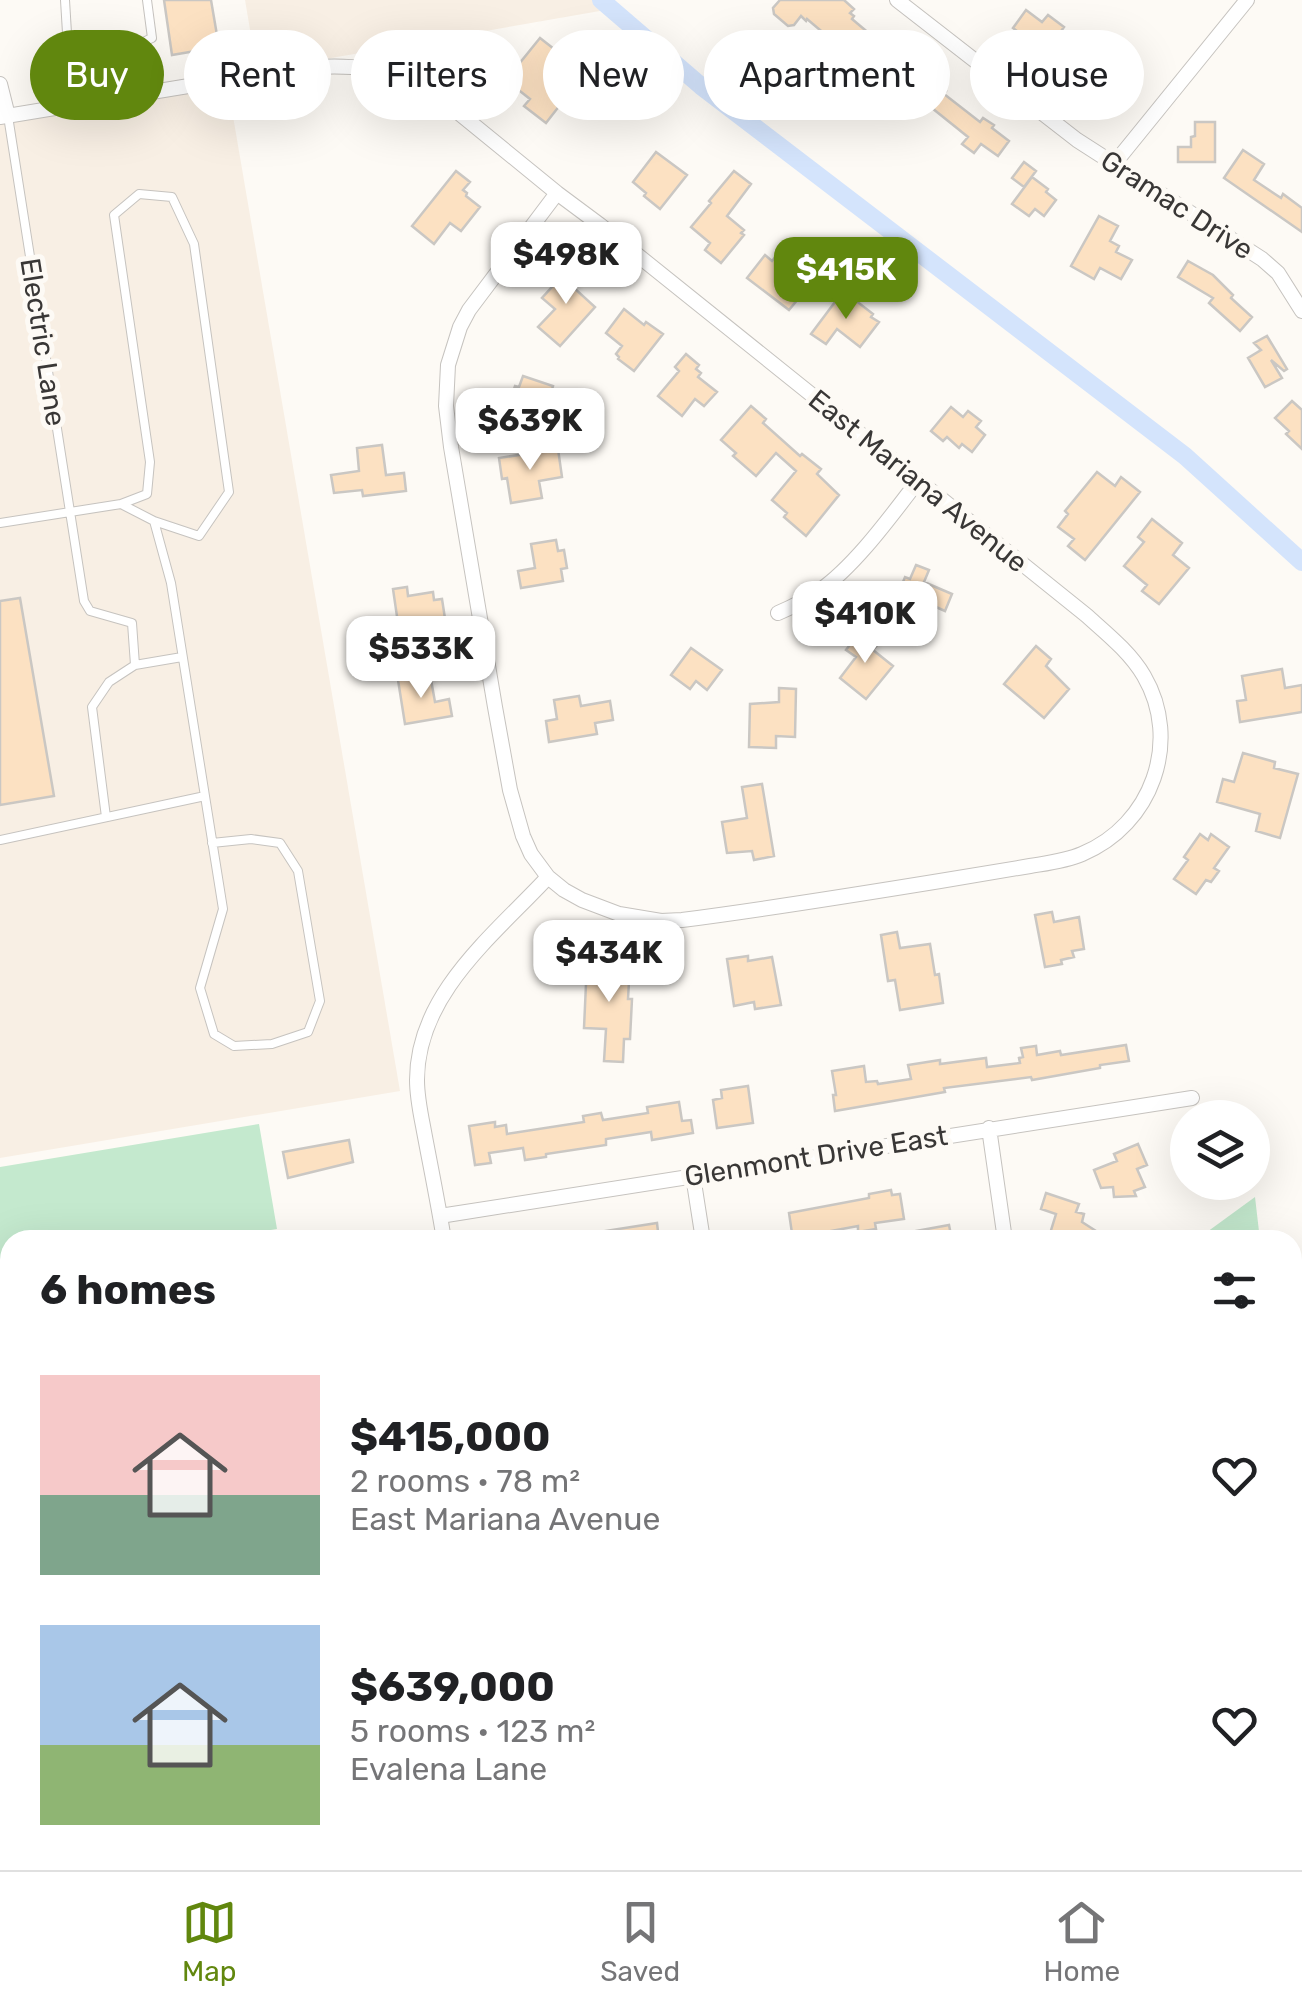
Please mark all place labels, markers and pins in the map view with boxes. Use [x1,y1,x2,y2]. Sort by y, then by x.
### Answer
pin: $498K [496,222,636,307]
pin: $415K [776,237,916,322]
pin: $639K [460,388,600,473]
pin: $410K [795,581,935,666]
pin: $533K [351,616,491,701]
pin: $434K [539,920,679,1005]

